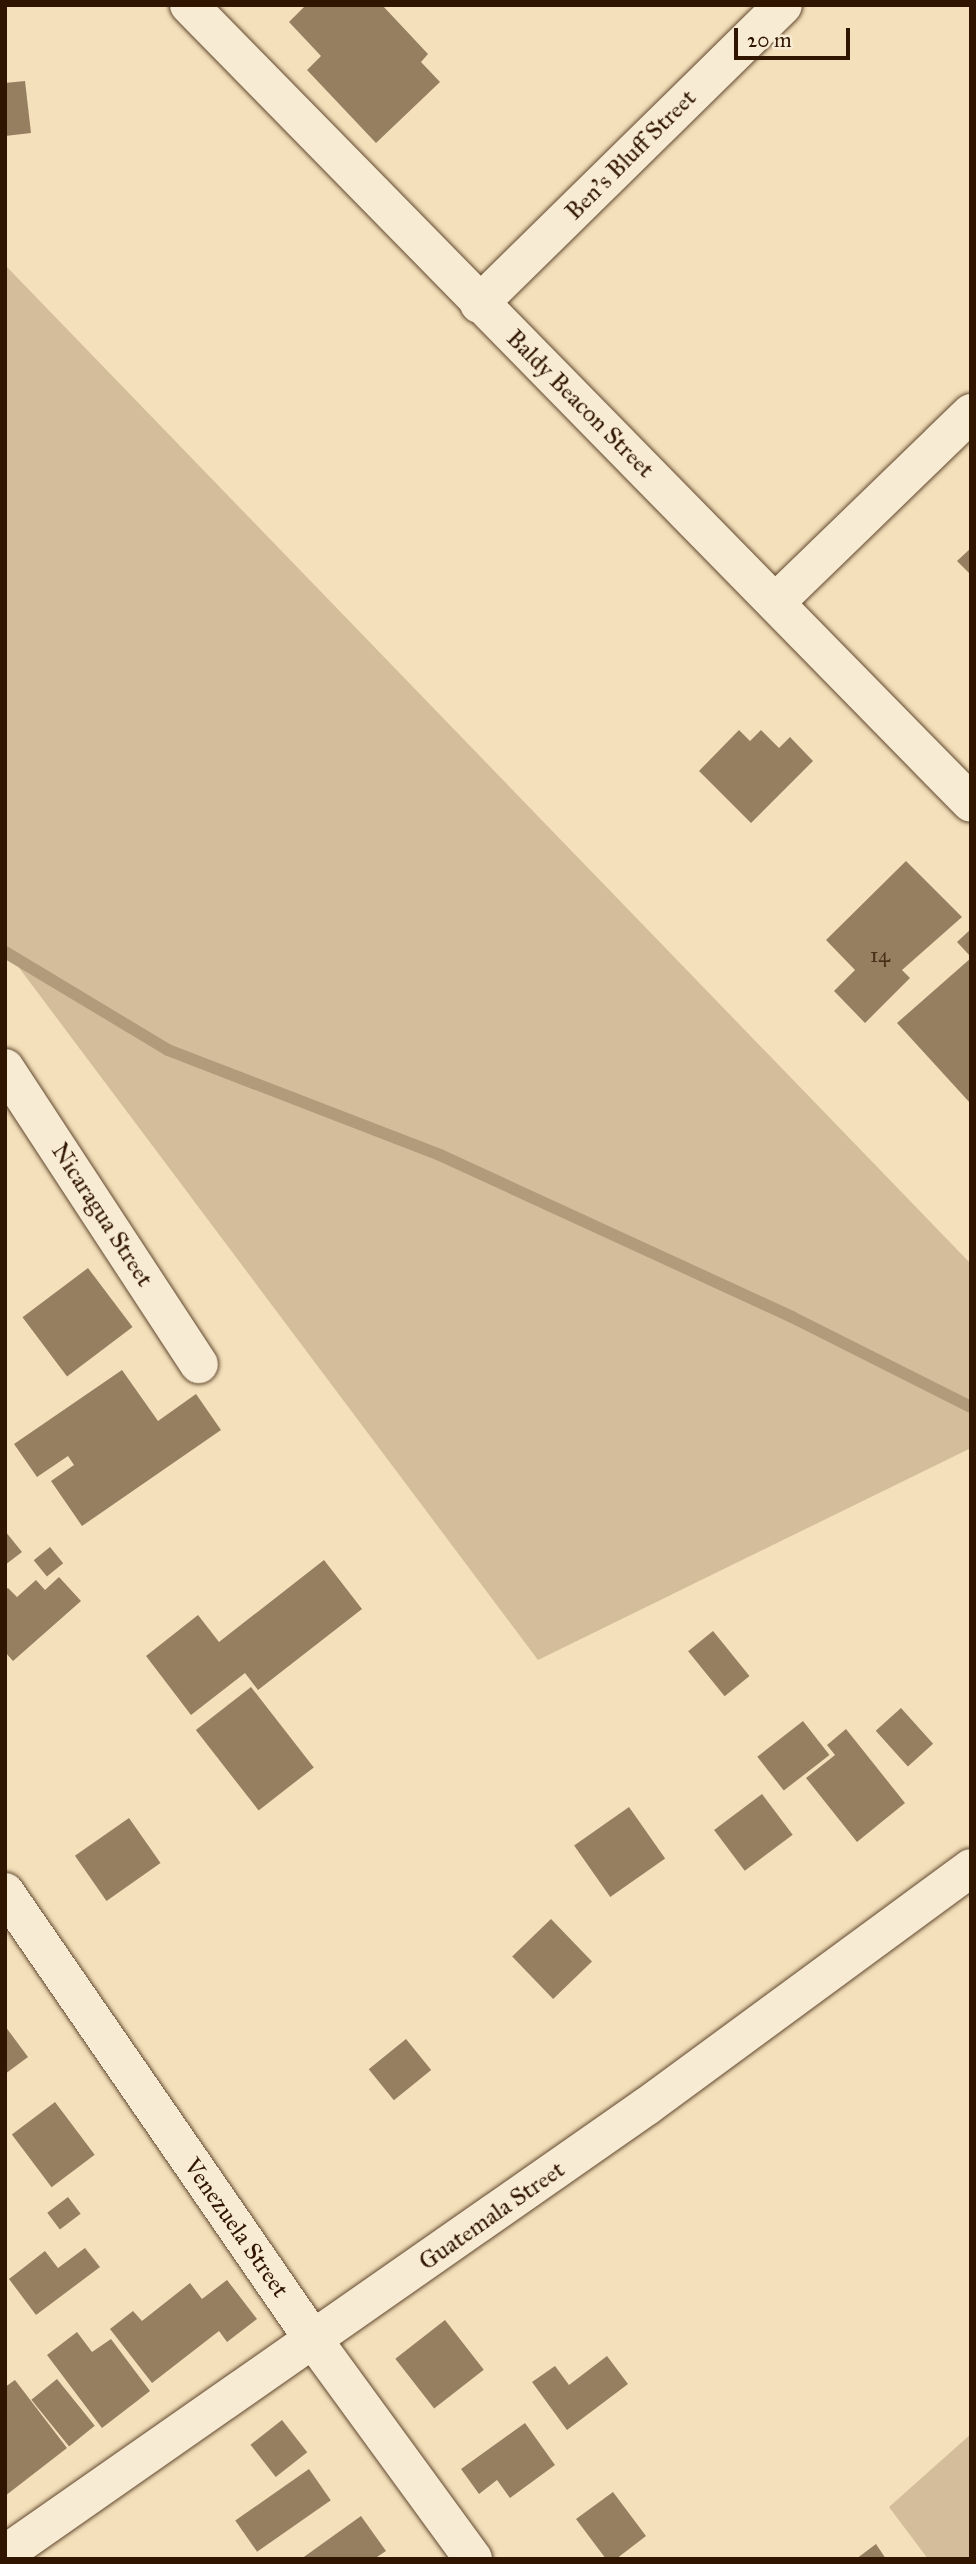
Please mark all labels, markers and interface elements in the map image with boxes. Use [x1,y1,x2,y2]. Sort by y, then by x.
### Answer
scale bar [738,14,853,58]
text: 20 m [747,27,792,53]
street label: Ben's Bluff Street [560,84,702,226]
street label: Baldy Beacon Street [500,324,660,484]
house number: 14 [870,942,890,968]
street label: Nicaragua Street [45,1138,159,1292]
street label: Venezuela Street [177,2153,295,2303]
street label: Guatemala Street [414,2155,570,2277]

